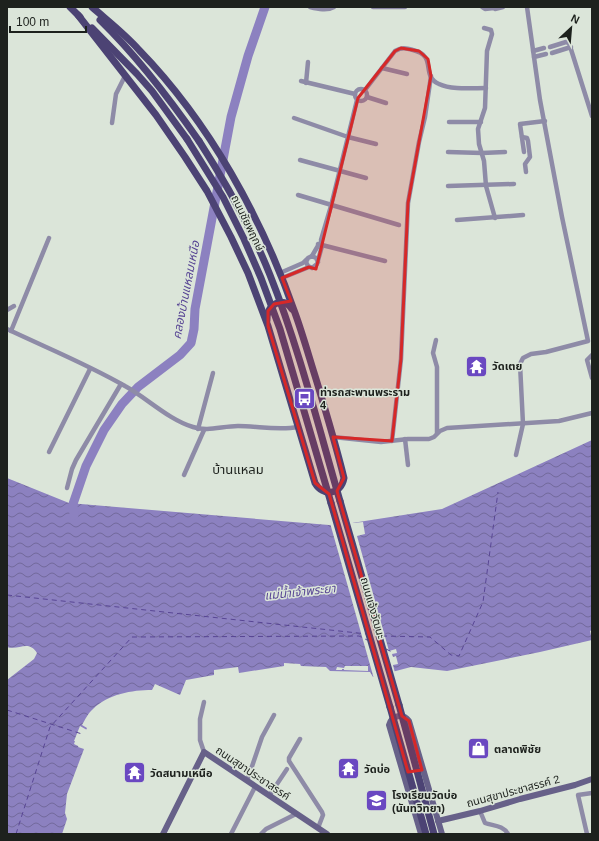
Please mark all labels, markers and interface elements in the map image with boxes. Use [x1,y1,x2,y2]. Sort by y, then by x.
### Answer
scale bar [10,8,86,34]
north arrow [551,8,591,48]
text: N [569,12,582,26]
text: 100 m [16,15,49,29]
street label: ถนนชัยพฤกษ์ [229,193,267,253]
water label: คลองบ้านแหลมเหนือ [170,239,203,340]
temple icon: วัดเตย [463,353,489,379]
place label: วัดเตย [492,360,522,372]
bus stop icon: ท่ารถสะพานพระราม 4 [292,385,318,411]
place label: ท่ารถสะพานพระราม 4 [320,386,410,411]
district label: บ้านแหลม [212,462,264,477]
street label: ถนนแจ้งวัฒนะ [358,576,388,640]
water label: แม่น้ำเจ้าพระยา [264,579,337,603]
shop icon: ตลาดพิชัย [465,736,491,762]
place label: ตลาดพิชัย [494,743,541,755]
street label: ถนนสุขาประชาสรรค์ [213,744,292,803]
temple icon: วัดบ่อ [335,756,361,782]
temple icon: วัดสนามเหนือ [121,760,147,786]
place label: วัดบ่อ [364,763,391,775]
place label: วัดสนามเหนือ [150,767,213,779]
street label: ถนนสุขาประชาสรรค์ 2 [465,773,561,810]
school or university icon: โรงเรียนวัดบ่อ (นันทวิทยา) [363,788,389,814]
place label: โรงเรียนวัดบ่อ (นันทวิทยา) [392,789,458,814]

